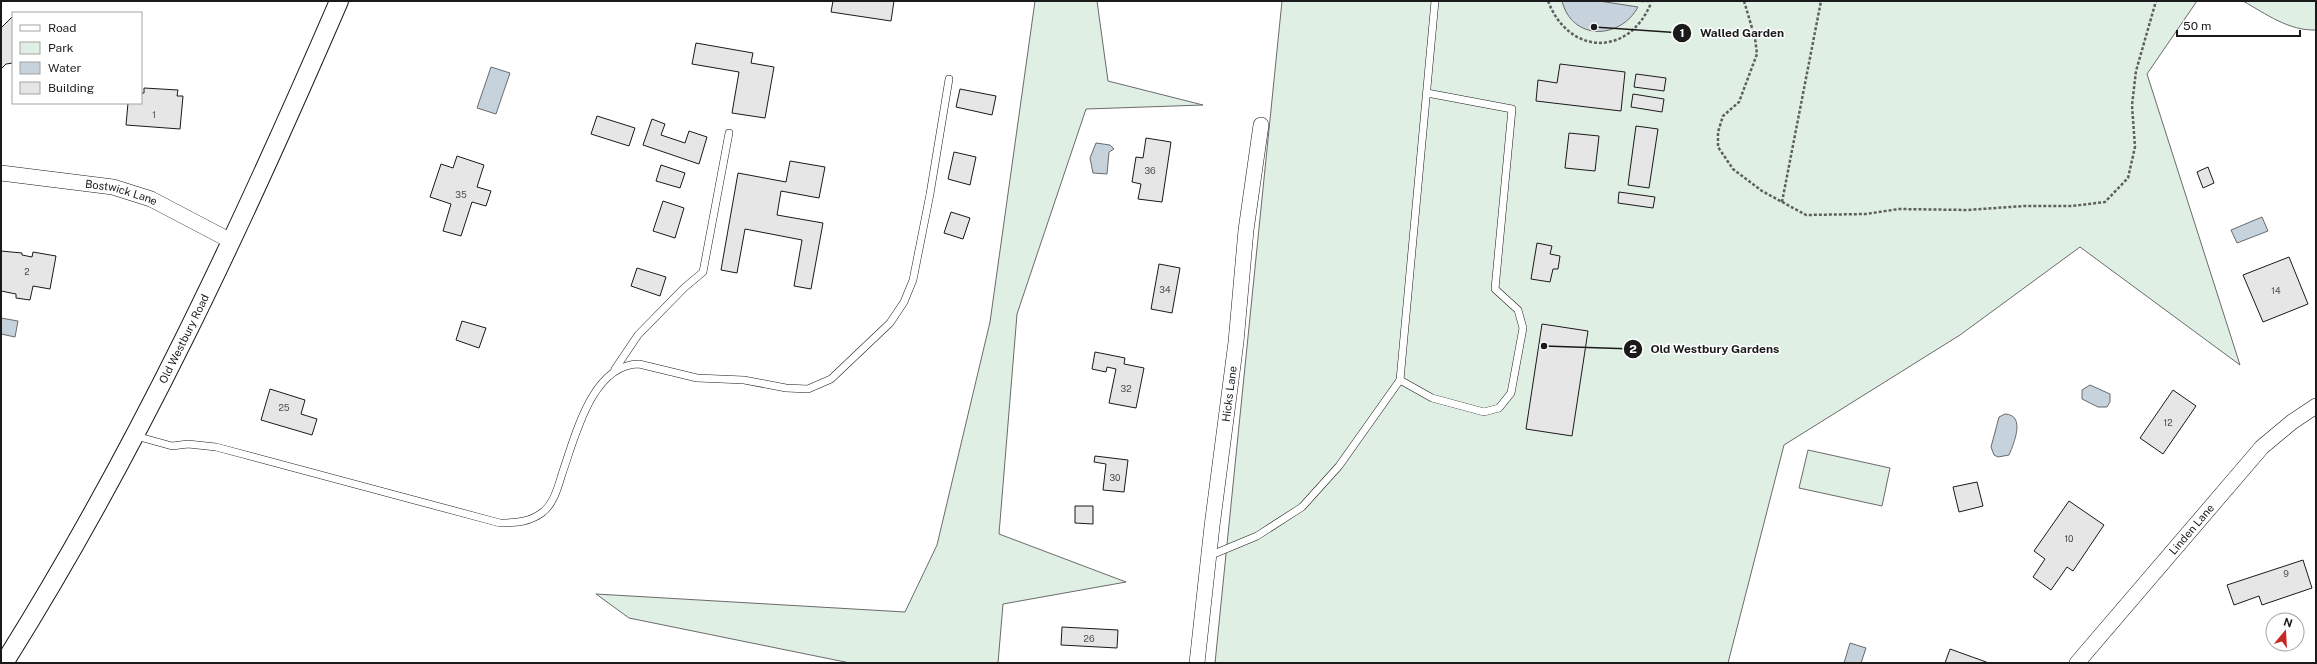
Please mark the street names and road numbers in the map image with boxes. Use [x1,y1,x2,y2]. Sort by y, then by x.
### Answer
street label: Bostwick Lane [84,178,160,207]
street label: Old Westbury Road [157,292,211,385]
street label: Hicks Lane [1220,365,1239,423]
street label: Linden Lane [2167,502,2216,557]

